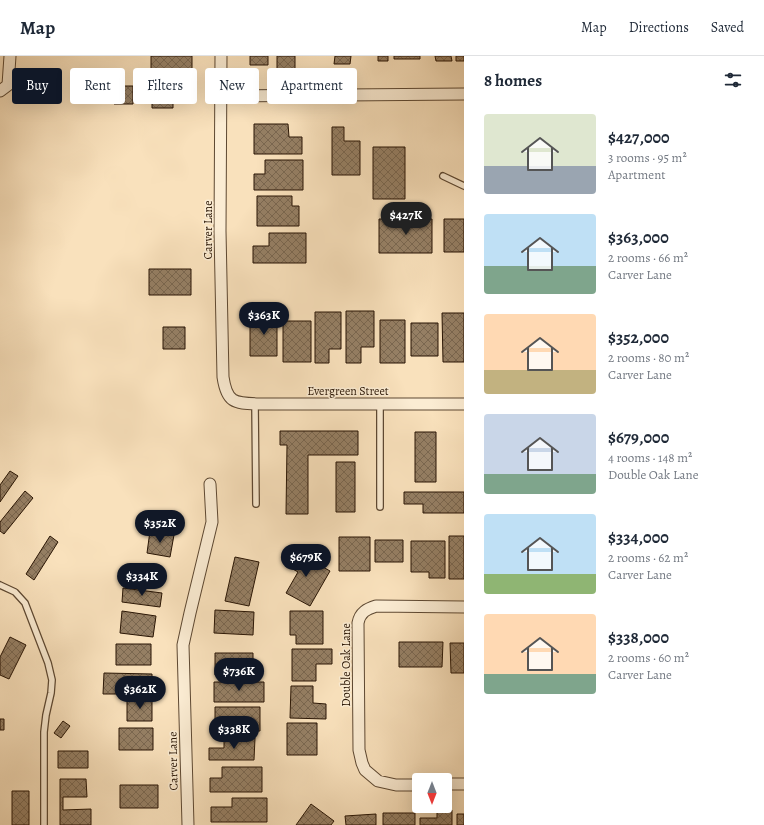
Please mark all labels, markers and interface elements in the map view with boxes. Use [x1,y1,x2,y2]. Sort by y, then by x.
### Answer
text: Map [20,15,55,41]
text: Map [581,18,607,37]
text: Directions [629,18,689,37]
text: Saved [711,18,744,37]
chip: Buy [12,68,62,104]
chip: Rent [70,68,125,104]
chip: Filters [133,68,197,104]
chip: New [205,68,259,104]
chip: Apartment [267,68,357,104]
text: 8 homes [484,69,542,92]
icon: filters [722,69,744,91]
text: $427,000 [608,126,670,149]
icon: home [516,130,564,178]
text: 3 rooms · 95 m² [608,149,687,166]
text: Apartment [608,166,666,183]
street label: Carver Lane [200,200,216,260]
pin: $427K [378,202,434,236]
text: $427K [390,206,422,223]
text: $363,000 [608,226,669,249]
icon: home [516,230,564,278]
text: 2 rooms · 66 m² [608,249,688,266]
text: Carver Lane [608,266,672,283]
pin: $363K [236,302,292,336]
text: $363K [248,306,280,323]
text: $352,000 [608,326,669,349]
icon: home [516,330,564,378]
text: 2 rooms · 80 m² [608,349,689,366]
text: Carver Lane [608,366,672,383]
street label: Evergreen Street [307,383,389,399]
text: $679,000 [608,426,669,449]
icon: home [516,430,564,478]
text: 4 rooms · 148 m² [608,449,692,466]
text: Double Oak Lane [608,466,699,483]
pin: $352K [132,510,188,544]
text: $352K [144,514,176,531]
text: $334,000 [608,526,669,549]
icon: home [516,530,564,578]
pin: $679K [278,544,334,578]
text: $679K [290,548,322,565]
text: 2 rooms · 62 m² [608,549,688,566]
pin: $334K [114,563,170,597]
text: Carver Lane [608,566,672,583]
text: $334K [126,567,158,584]
street label: Double Oak Lane [338,623,354,707]
text: $338,000 [608,626,669,649]
icon: home [516,630,564,678]
text: 2 rooms · 60 m² [608,649,689,666]
pin: $736K [211,658,267,692]
text: $736K [223,662,255,679]
text: Carver Lane [608,666,672,683]
pin: $362K [112,676,168,710]
text: $362K [124,680,156,697]
pin: $338K [206,716,262,750]
text: $338K [218,720,250,737]
street label: Carver Lane [164,731,182,791]
north arrow [412,773,452,813]
map controls [412,773,452,813]

